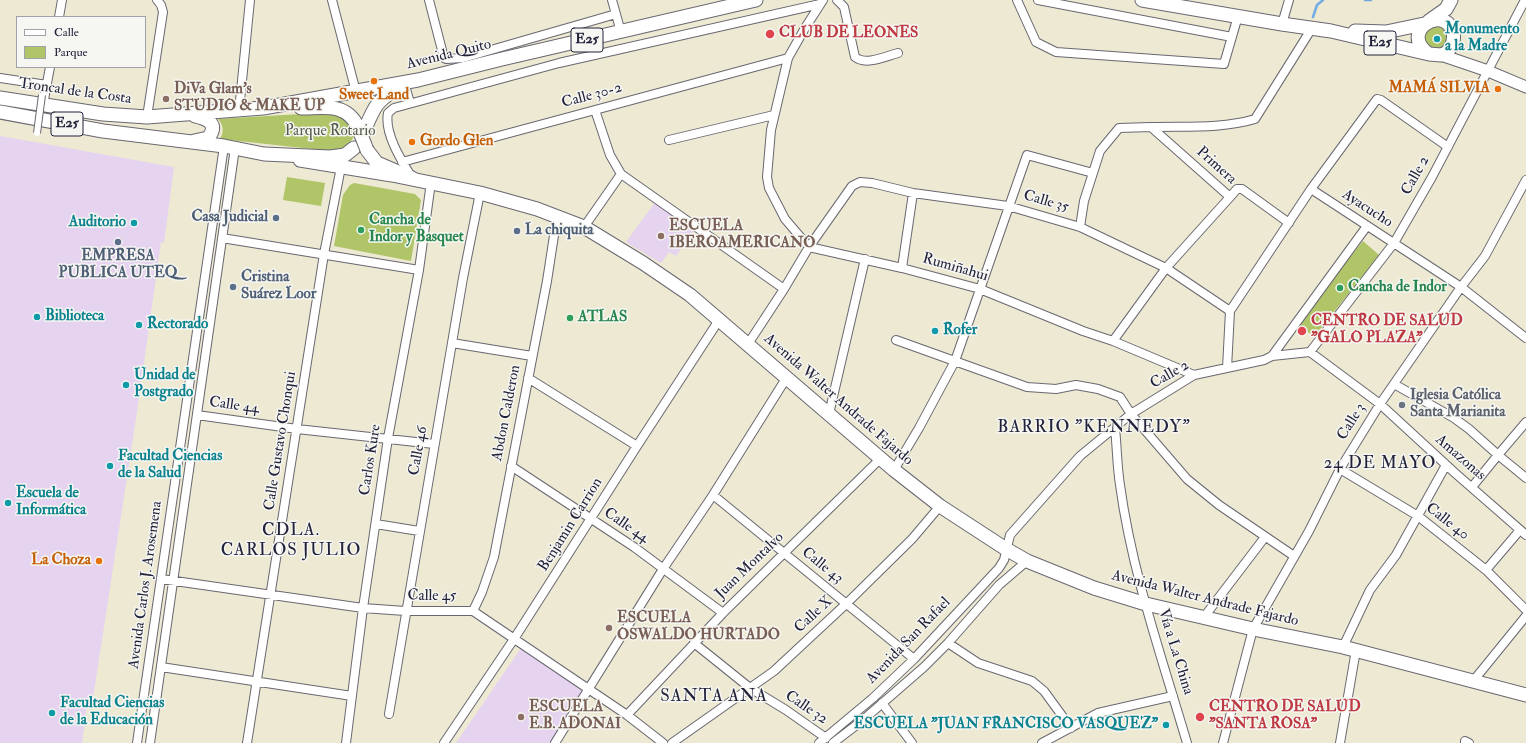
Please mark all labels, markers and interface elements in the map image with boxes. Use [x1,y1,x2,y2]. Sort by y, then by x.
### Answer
legend [16,16,146,68]
place label: Monumento a la Madre [1445,21,1519,56]
text: Calle [54,25,79,40]
place label: CLUB DE LEONES [779,25,918,43]
road number: E25 [571,28,603,52]
marker: CLUB DE LEONES [764,28,776,40]
road number: E25 [1364,31,1396,55]
marker: Monumento a la Madre [1432,34,1442,44]
street label: Avenida Quito [405,36,493,74]
text: Parque [54,45,88,60]
street label: Troncal de la Costa [18,75,132,109]
marker: Sweet Land [369,76,379,86]
street label: Calle 30-2 [560,79,624,113]
place label: MAMÁ SILVIA [1389,80,1490,98]
place label: DiVa Glam's STUDIO & MAKE UP [174,81,325,116]
marker: MAMÁ SILVIA [1493,84,1503,94]
place label: Sweet Land [339,87,409,105]
marker: DiVa Glam's STUDIO & MAKE UP [161,94,171,104]
road number: E25 [51,112,83,136]
park label: Parque Rotario [285,123,375,141]
place label: Gordo Glen [420,133,493,151]
marker: Gordo Glen [407,137,417,147]
street label: Primera [1192,143,1240,189]
street label: Calle 2 [1398,153,1434,199]
street label: Ayacucho [1338,186,1396,232]
street label: Calle 35 [1021,187,1071,217]
place label: Casa Judicial [192,209,268,227]
place label: Cancha de Indor y Basquet [369,212,464,247]
marker: Casa Judicial [271,213,281,223]
place label: Auditorio [69,214,126,232]
marker: Auditorio [129,218,139,228]
place label: ESCUELA IBEROAMERICANO [669,218,816,253]
place label: La chiquita [525,222,594,240]
marker: Cancha de Indor y Basquet [356,225,366,235]
marker: La chiquita [512,226,522,236]
marker: ESCUELA IBEROAMERICANO [656,231,666,241]
marker: EMPRESA PUBLICA UTEQ [113,237,123,247]
place label: EMPRESA PUBLICA UTEQ [59,248,177,283]
street label: Rumiñahui [920,250,990,286]
place label: Cristina Suárez Loor [241,269,316,304]
place label: Cancha de Indor [1348,279,1447,297]
marker: Cristina Suárez Loor [228,282,238,292]
marker: Cancha de Indor [1335,283,1345,293]
place label: Biblioteca [45,308,104,326]
place label: ATLAS [578,309,627,327]
marker: Biblioteca [32,312,42,322]
marker: ATLAS [565,313,575,323]
place label: CENTRO DE SALUD "GALO PLAZA" [1311,313,1463,348]
place label: Rectorado [147,316,208,334]
marker: Rectorado [134,320,144,330]
place label: Rofer [943,322,977,340]
marker: CENTRO DE SALUD "GALO PLAZA" [1296,325,1308,337]
marker: Rofer [930,326,940,336]
street label: Avenida Walter Andrade Fajardo [760,330,916,470]
street label: Calle 2 [1147,357,1193,393]
street label: Abdon Calderon [489,363,525,463]
place label: Unidad de Postgrado [134,367,196,402]
street label: Calle Gustavo Chonqui [261,370,301,512]
marker: Unidad de Postgrado [121,380,131,390]
place label: Iglesia Católica Santa Marianita [1410,387,1505,422]
street label: Calle 44 [208,394,260,418]
street label: Calle 3 [1334,400,1370,444]
marker: Iglesia Católica Santa Marianita [1397,400,1407,410]
district label: BARRIO "KENNEDY" [997,418,1191,438]
street label: Carlos Kure [357,423,385,497]
street label: Calle 46 [406,425,432,477]
street label: Amazonas [1431,431,1489,485]
place label: Facultad Ciencias de la Salud [118,448,222,483]
district label: 24 DE MAYO [1324,454,1436,474]
marker: Facultad Ciencias de la Salud [105,461,115,471]
street label: Benjamin Carrion [535,475,607,575]
place label: Escuela de Informática [16,485,86,520]
marker: Escuela de Informática [3,498,13,508]
street label: Avenida Carlos J. Arosemena [125,500,167,670]
street label: Calle 40 [1422,500,1472,544]
street label: Calle 44 [600,504,652,548]
district label: CDLA. CARLOS JULIO [221,521,361,561]
street label: Juan Montalvo [712,529,788,603]
street label: Calle 43 [798,544,846,588]
place label: La Choza [31,552,91,570]
marker: La Choza [94,556,104,566]
street label: Avenida Walter Andrade Fajardo [1110,567,1300,631]
street label: Calle 45 [408,588,456,606]
street label: Calle X [791,593,837,637]
street label: Avenida San Rafael [863,594,955,688]
street label: Vía a La China [1153,607,1197,697]
place label: ESCUELA OSWALDO HURTADO [617,610,780,645]
marker: ESCUELA OSWALDO HURTADO [604,623,614,633]
district label: SANTA ANA [660,687,768,707]
street label: Calle 32 [781,687,831,729]
place label: Facultad Ciencias de la Educación [60,695,164,730]
place label: ESCUELA E.B. ADONAI [529,699,621,734]
place label: CENTRO DE SALUD "SANTA ROSA" [1209,699,1361,734]
marker: Facultad Ciencias de la Educación [47,708,57,718]
marker: CENTRO DE SALUD "SANTA ROSA" [1194,711,1206,723]
marker: ESCUELA E.B. ADONAI [516,712,526,722]
place label: ESCUELA "JUAN FRANCISCO VASQUEZ" [854,716,1158,734]
marker: ESCUELA "JUAN FRANCISCO VASQUEZ" [1161,720,1171,730]

